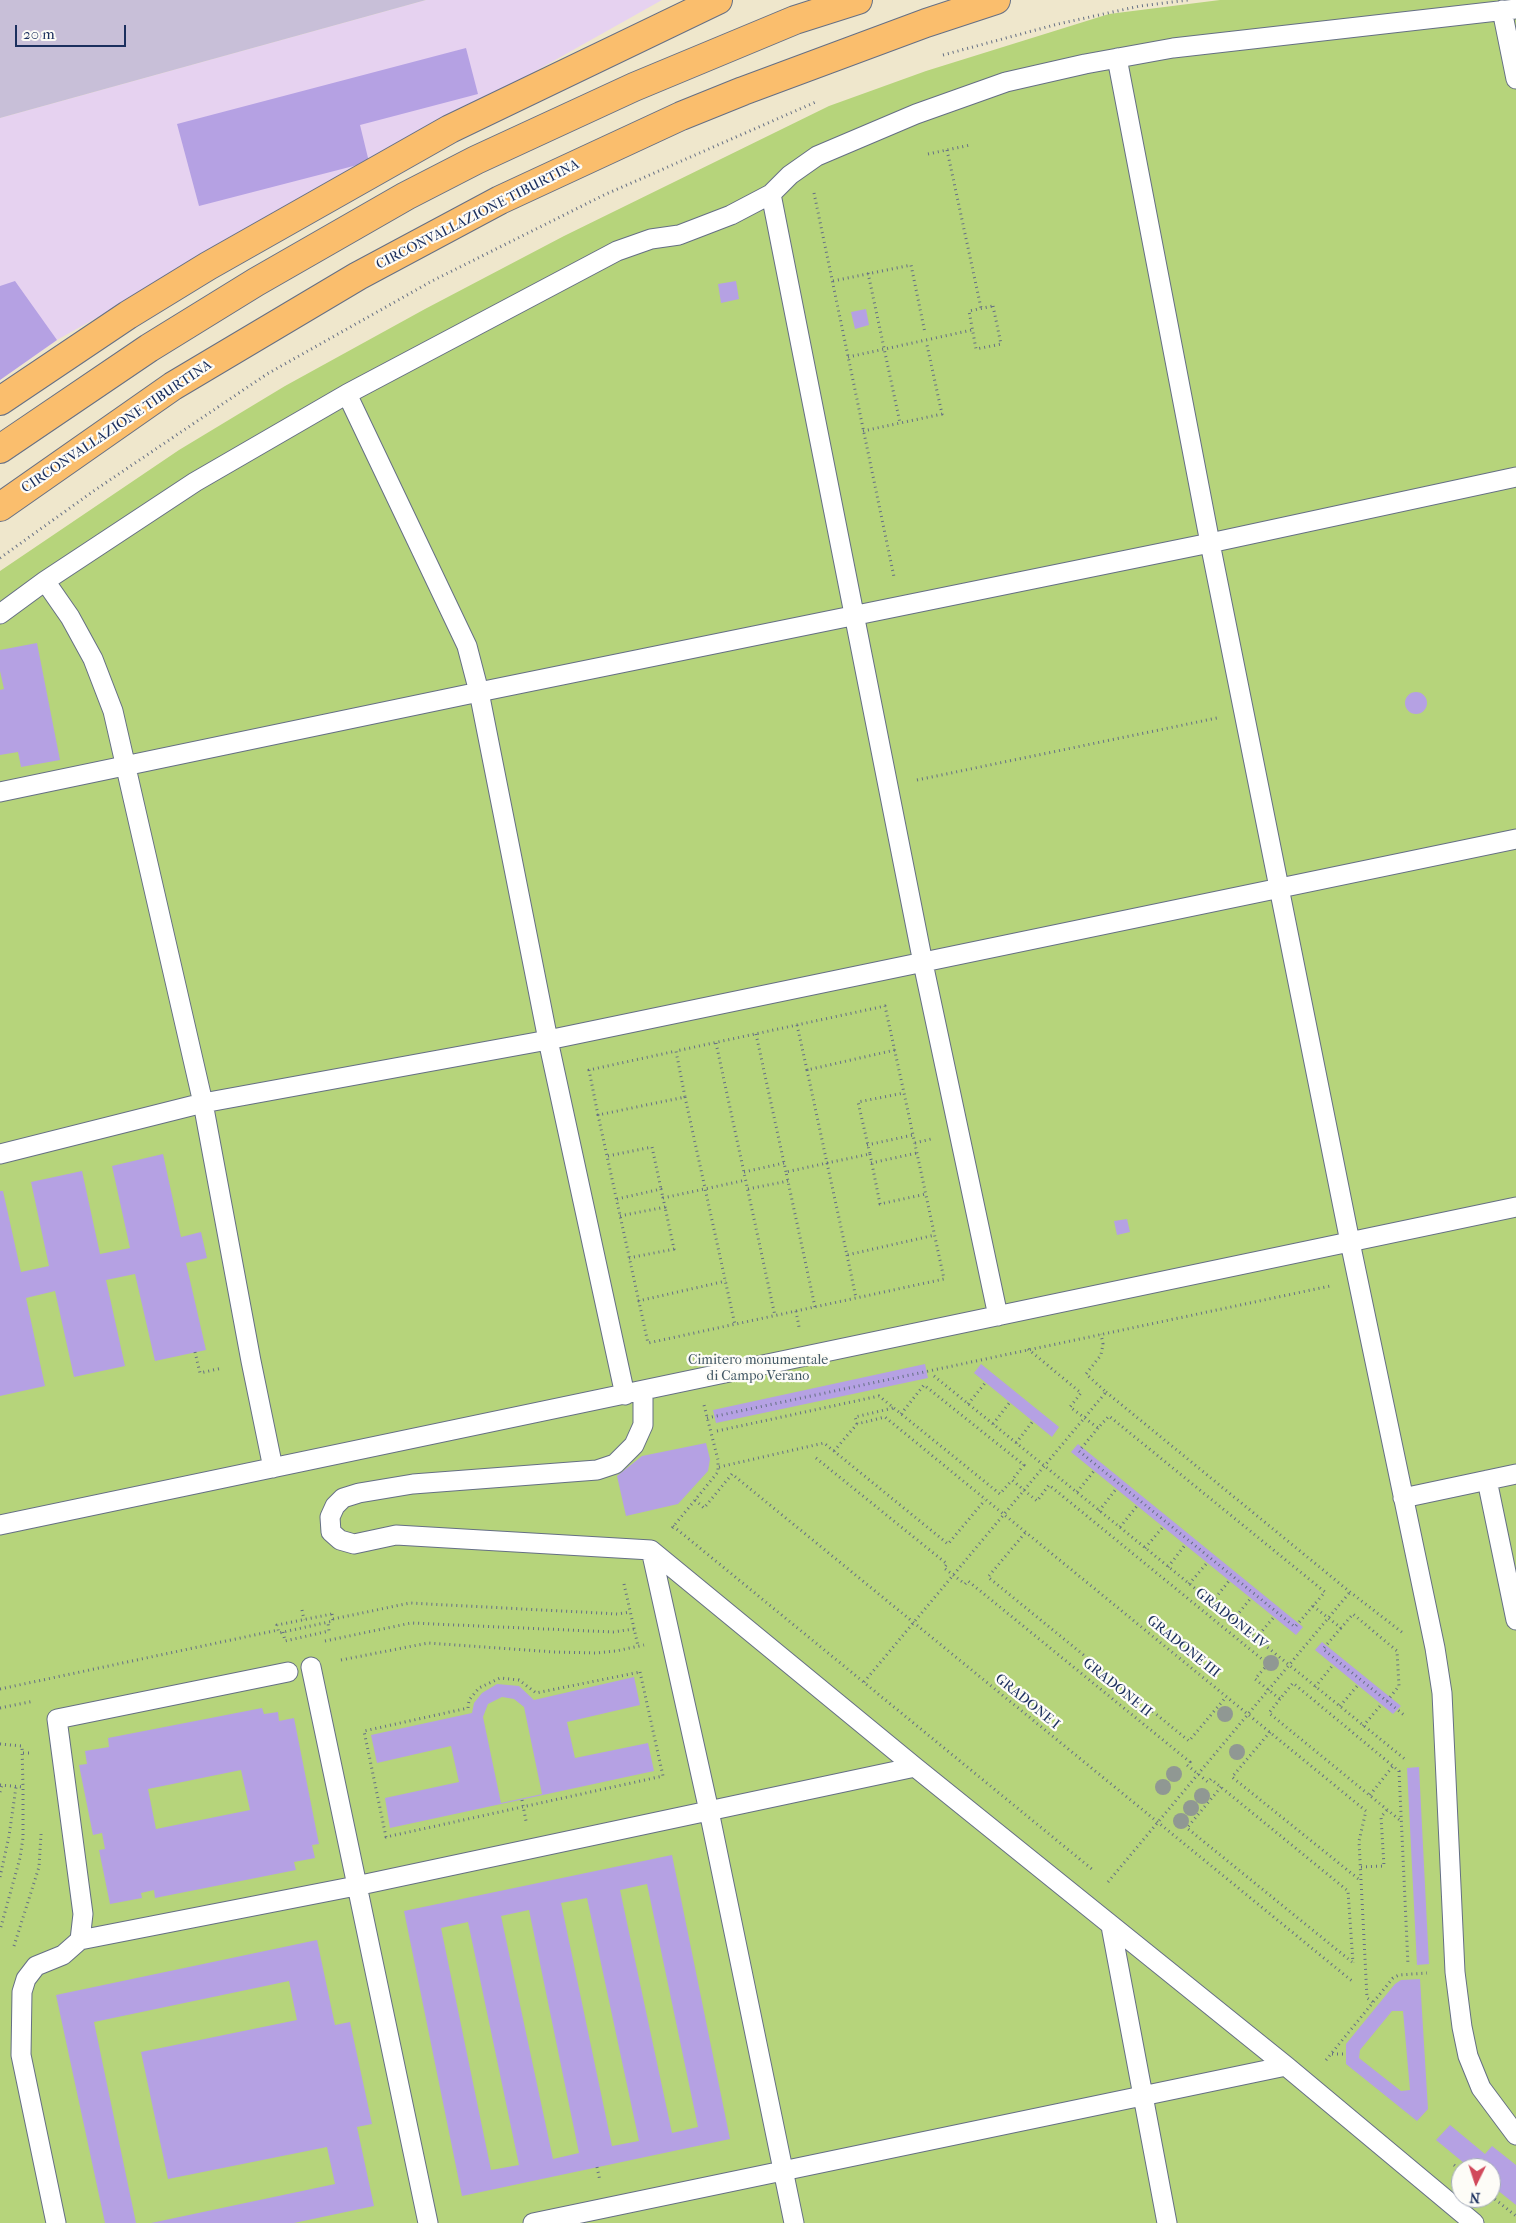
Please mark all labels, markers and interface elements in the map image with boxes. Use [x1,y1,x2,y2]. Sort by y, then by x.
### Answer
scale bar [18,15,129,47]
text: 20 m [23,25,55,43]
street label: CIRCONVALLAZIONE TIBURTINA [374,156,582,274]
street label: CIRCONVALLAZIONE TIBURTINA [19,357,215,497]
park label: Cimitero monumentale di Campo Verano [688,1353,828,1385]
street label: GRADONE IV [1192,1585,1270,1653]
street label: GRADONE III [1143,1612,1223,1682]
street label: GRADONE II [1079,1655,1155,1721]
street label: GRADONE I [991,1671,1063,1733]
north arrow [1451,2158,1501,2208]
text: N [1469,2189,1481,2206]

